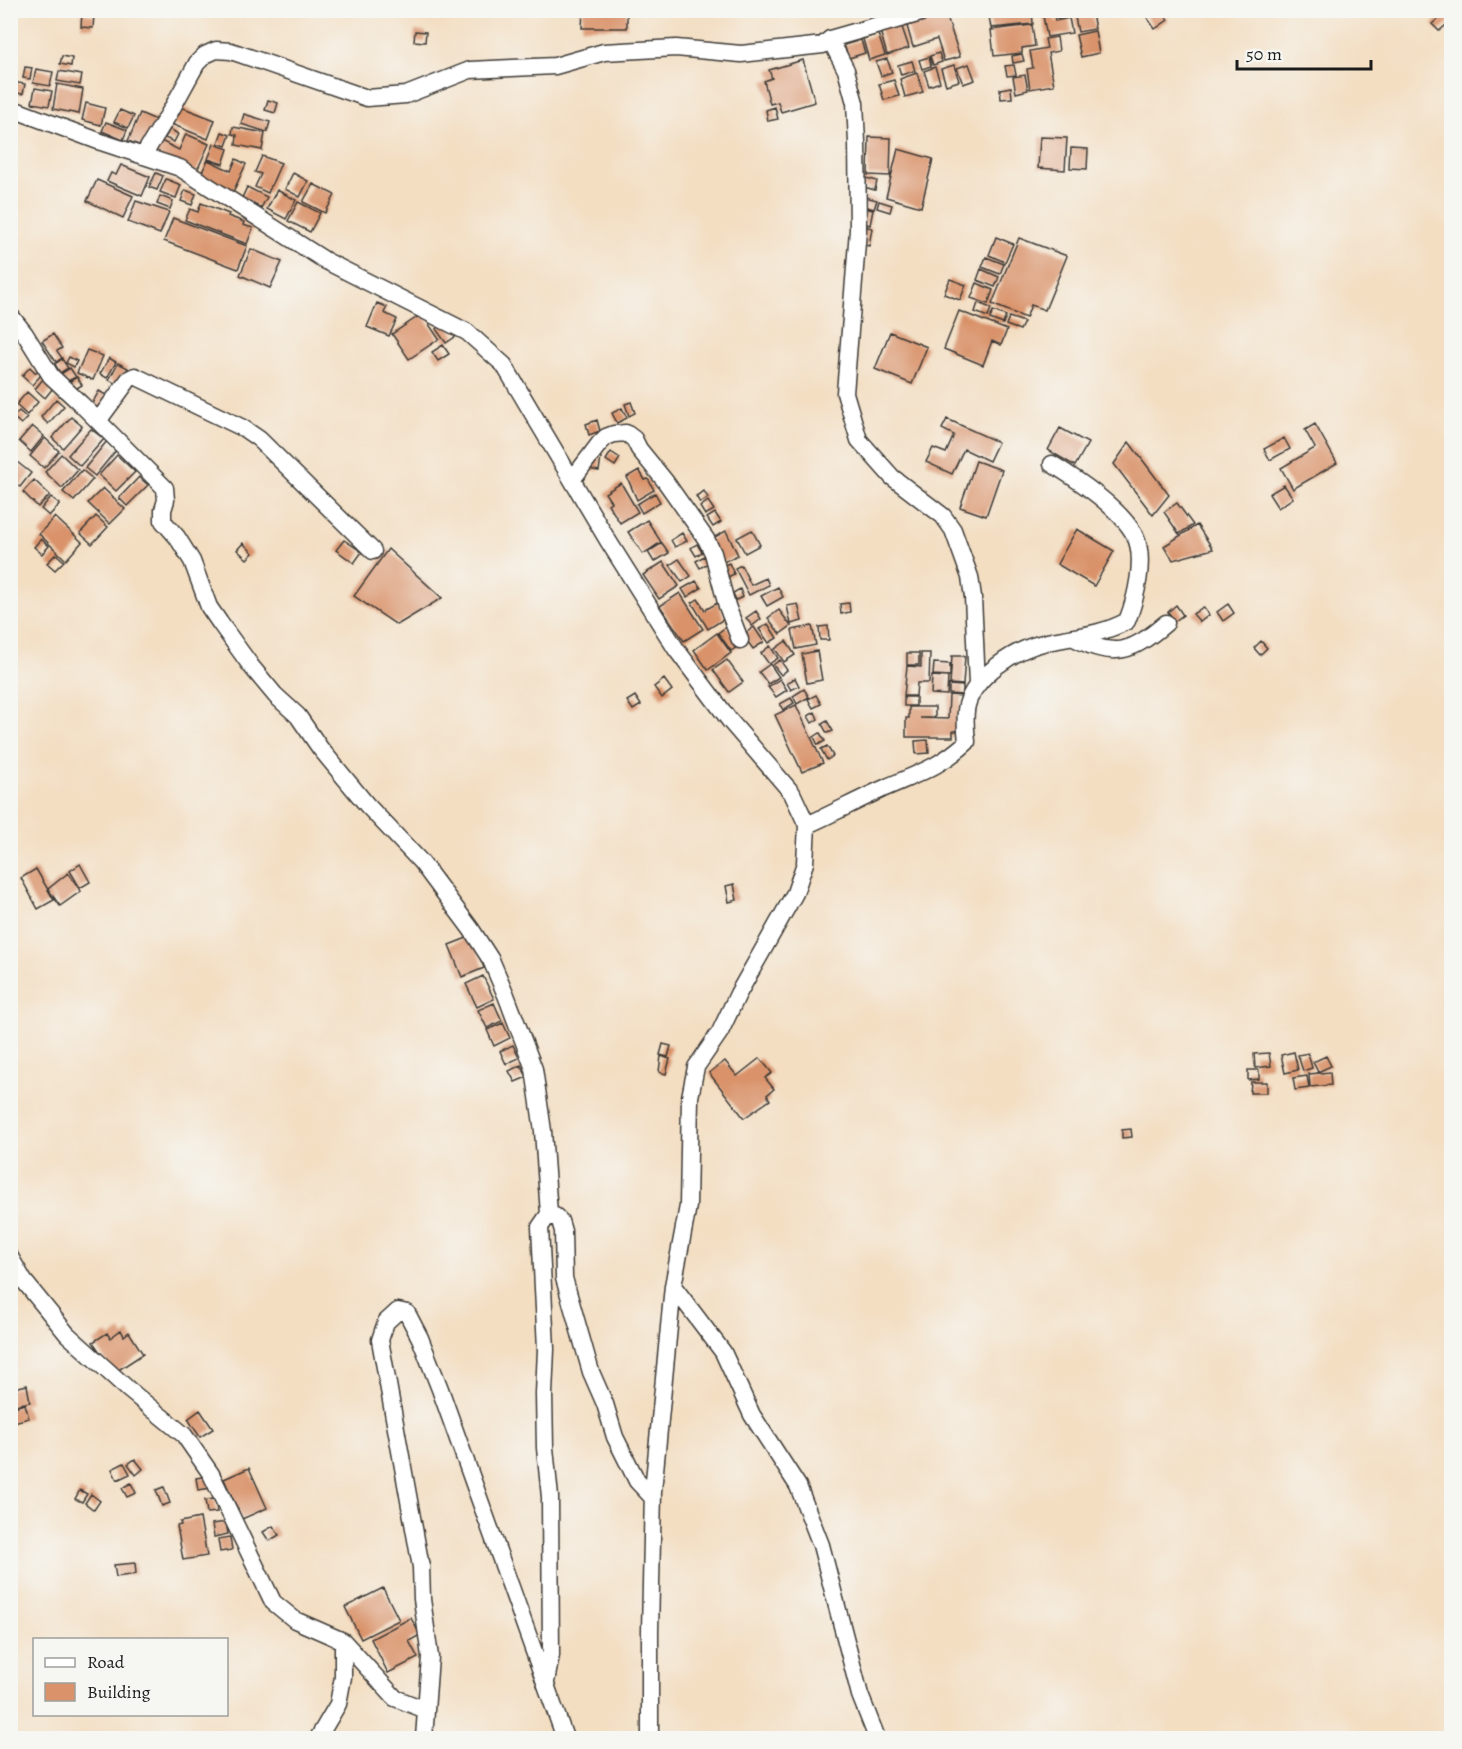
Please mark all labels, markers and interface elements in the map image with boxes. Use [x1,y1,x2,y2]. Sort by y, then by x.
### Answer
scale bar [1237,33,1370,71]
text: 50 m [1246,42,1282,66]
legend [33,1638,228,1716]
text: Road [87,1650,125,1674]
text: Building [87,1680,151,1704]

